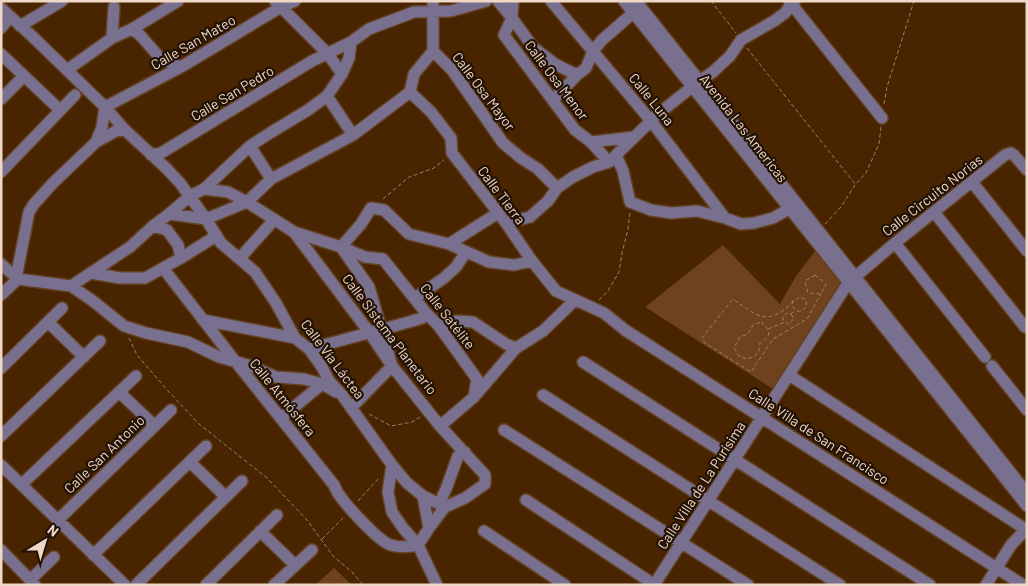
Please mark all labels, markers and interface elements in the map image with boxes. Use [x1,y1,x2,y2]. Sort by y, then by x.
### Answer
street label: Calle San Mateo [148,11,238,73]
street label: Calle Osa Menor [522,37,592,123]
street label: Calle Osa Mayor [449,48,519,134]
street label: Calle San Pedro [187,62,277,124]
street label: Calle Luna [626,69,678,129]
street label: Avenida Las Americas [696,71,792,186]
street label: Calle Circuito Norias [878,150,986,239]
street label: Calle Tierra [475,163,529,227]
street label: Calle Sistema Planetario [339,270,441,398]
street label: Calle Satélite [417,280,479,352]
street label: Calle Vía Láctea [298,316,368,402]
street label: Calle Atmósfera [246,355,320,439]
street label: Calle Villa de San Francisco [746,384,892,488]
street label: Calle San Antonio [60,411,148,497]
street label: Calle Villa de La Purísima [653,418,749,552]
north arrow [20,516,70,566]
text: N [44,521,62,540]

